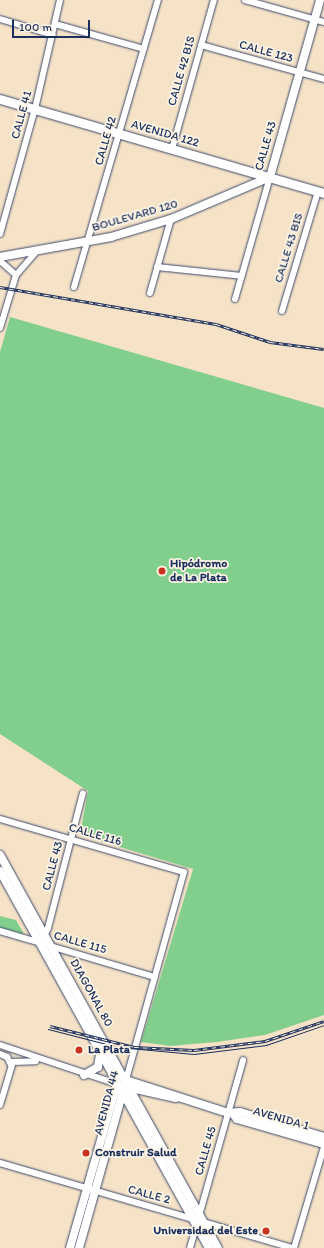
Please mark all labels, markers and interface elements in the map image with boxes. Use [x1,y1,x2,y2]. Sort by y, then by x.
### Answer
scale bar [14,12,92,38]
text: 100 m [19,20,52,34]
street label: CALLE 42 BIS [165,34,199,108]
street label: CALLE 123 [237,38,295,66]
street label: CALLE 41 [9,89,35,141]
street label: CALLE 42 [92,115,120,167]
street label: AVENIDA 122 [129,117,201,151]
street label: CALLE 43 [252,120,280,172]
street label: BOULEVARD 120 [90,197,180,235]
street label: CALLE 43 BIS [272,211,306,285]
place label: Hipódromo de La Plata [170,557,227,585]
marker: Hipódromo de La Plata [157,566,167,576]
street label: CALLE 116 [67,821,123,849]
street label: CALLE 43 [39,840,67,892]
street label: CALLE 115 [52,929,108,957]
street label: DIAGONAL 80 [66,956,116,1030]
place label: La Plata [88,1043,130,1057]
marker: La Plata [73,1044,85,1056]
street label: AVENIDA 44 [91,1069,123,1137]
street label: AVENIDA 1 [251,1104,311,1134]
street label: CALLE 45 [192,1125,220,1177]
place label: Construir Salud [95,1146,176,1160]
marker: Construir Salud [80,1147,92,1159]
street label: CALLE 2 [126,1182,172,1208]
place label: Universidad del Este [153,1224,258,1238]
marker: Universidad del Este [261,1226,271,1236]

